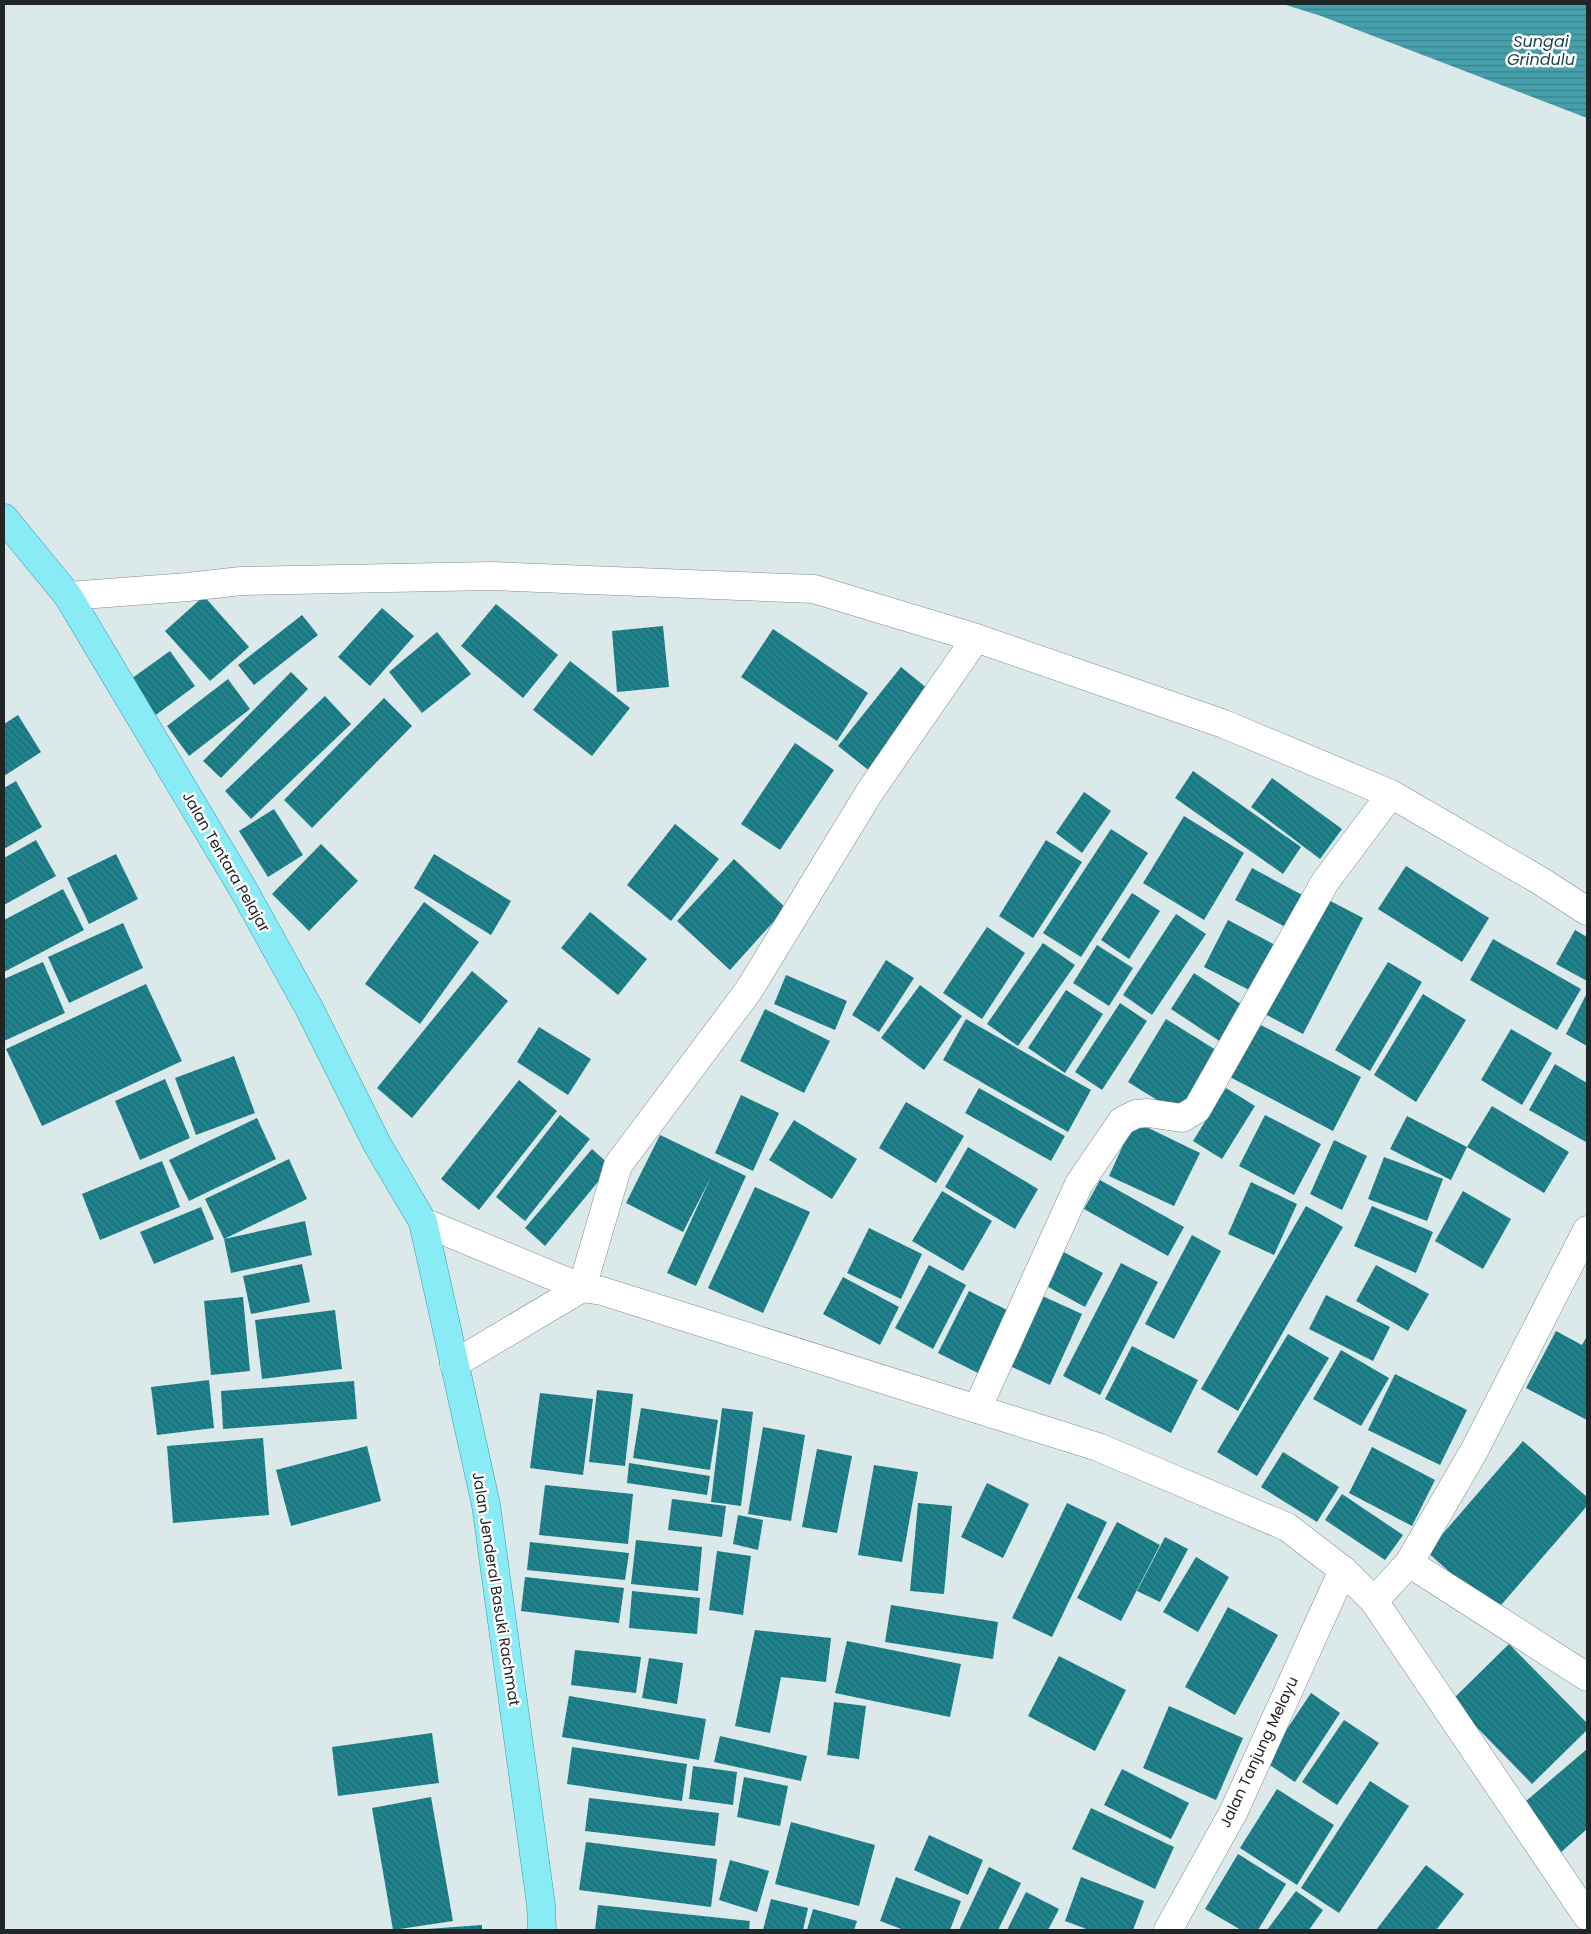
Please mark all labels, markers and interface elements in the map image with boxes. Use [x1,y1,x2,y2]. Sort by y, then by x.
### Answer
water label: Sungai Grindulu [1507,30,1575,71]
street label: Jalan Tentara Pelajar [178,788,276,936]
street label: Jalan Jenderal Basuki Rachmat [468,1471,525,1707]
street label: Jalan Tanjung Melayu [1214,1673,1303,1831]

